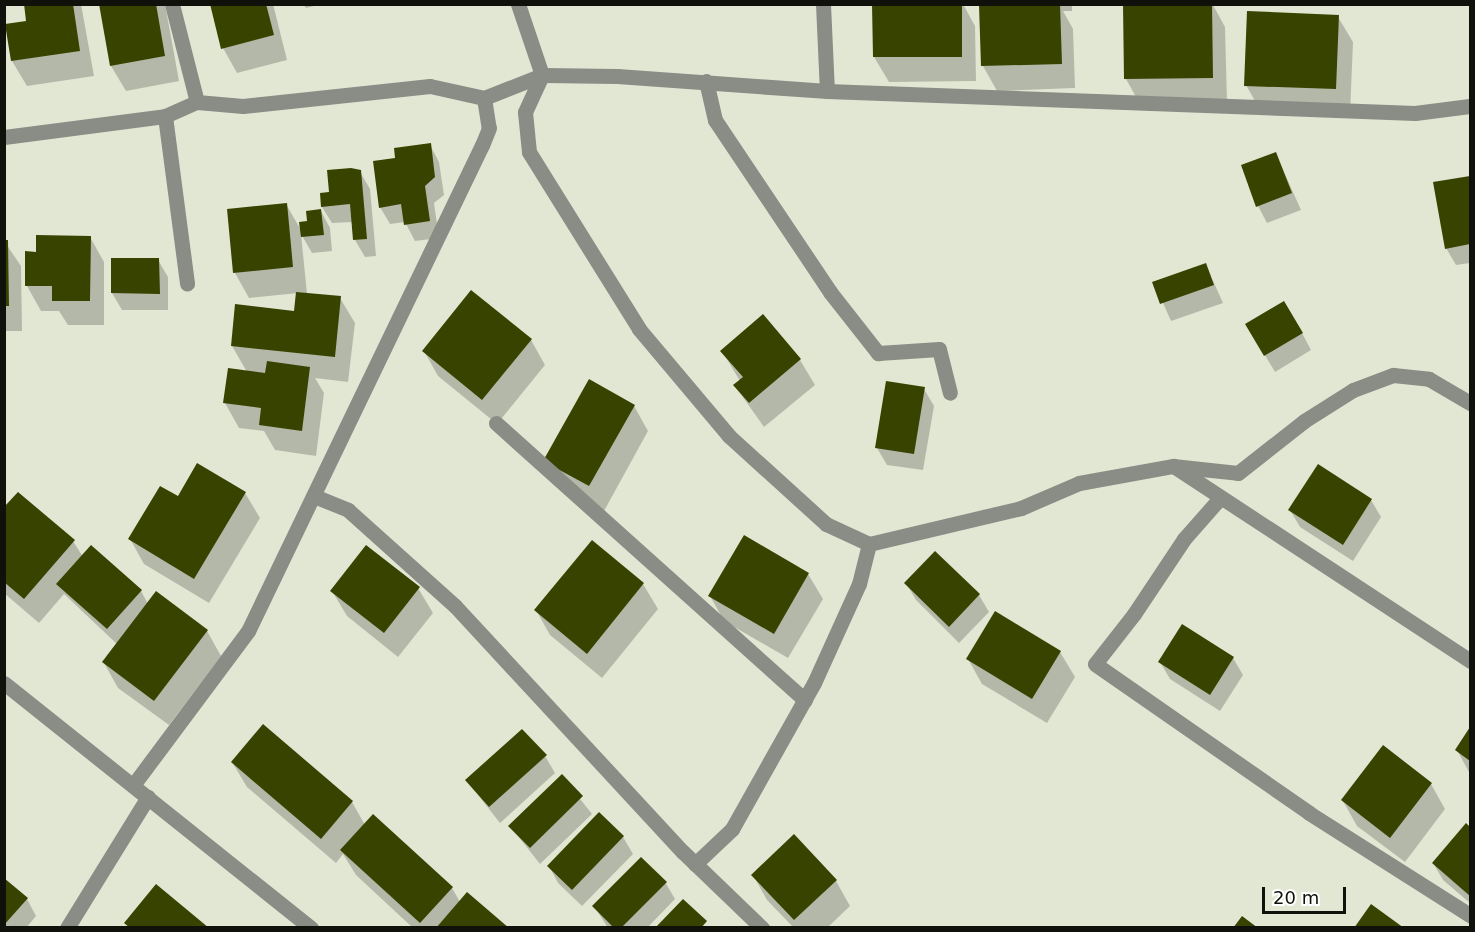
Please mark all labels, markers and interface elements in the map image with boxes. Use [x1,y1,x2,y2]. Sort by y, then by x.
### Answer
scale bar [1265,875,1349,913]
text: 20 m [1273,887,1319,908]

